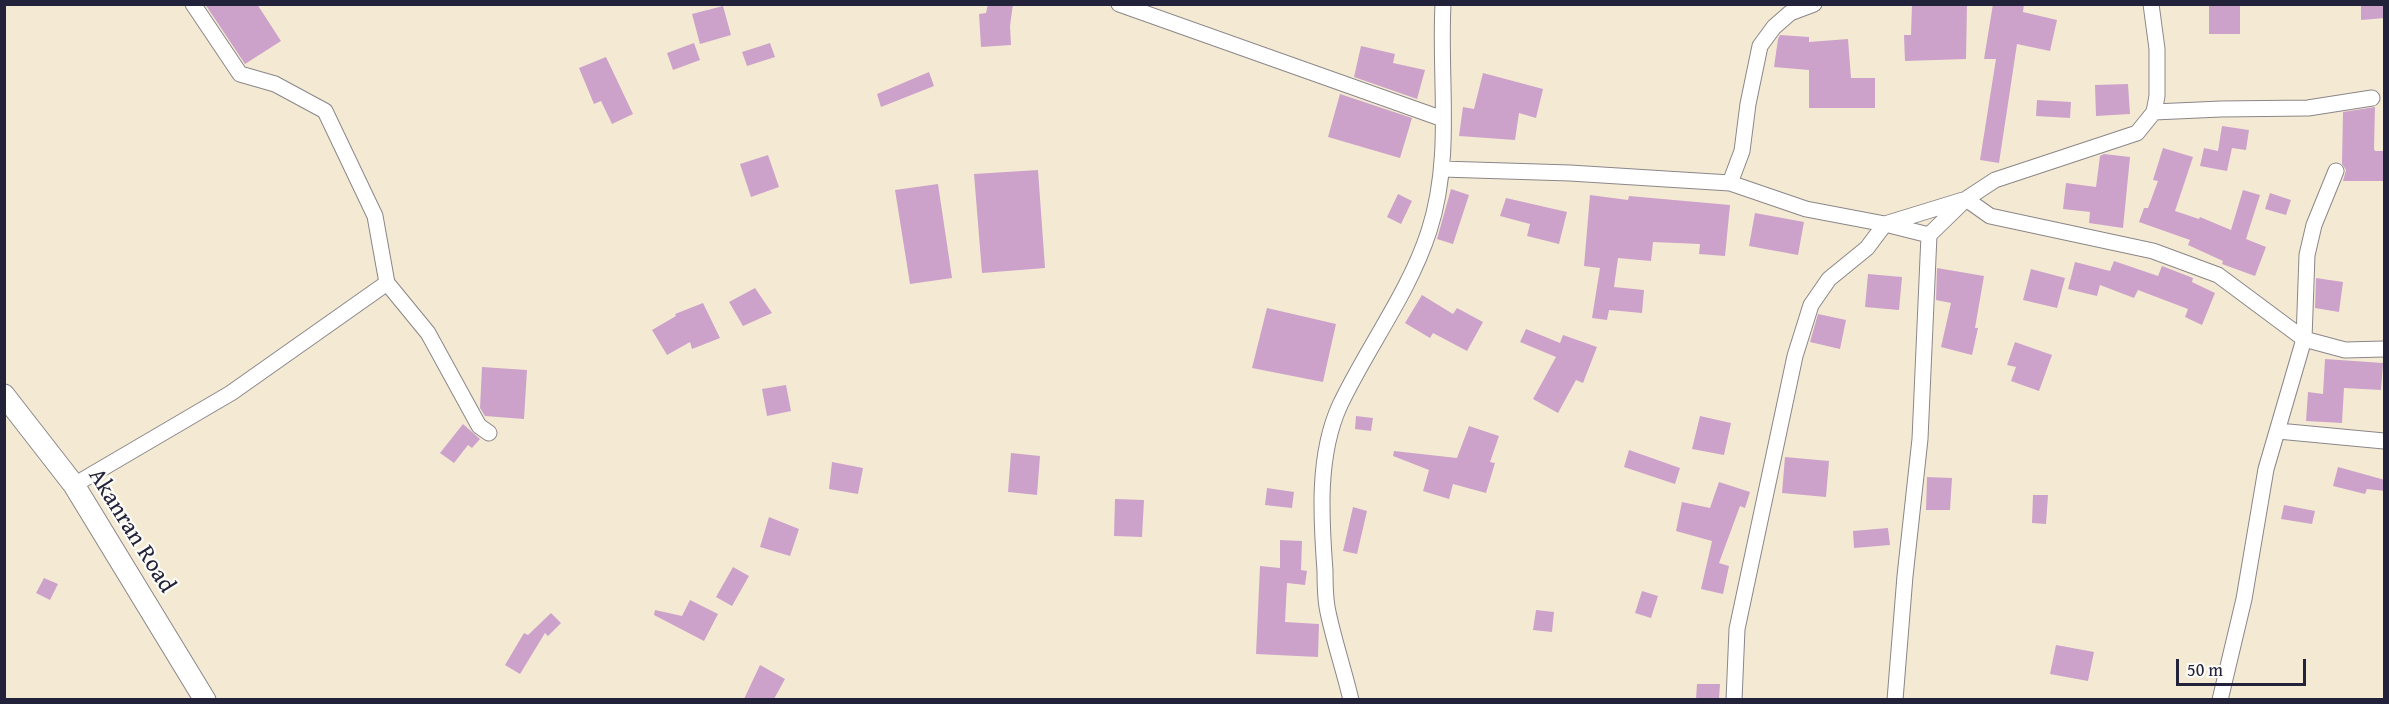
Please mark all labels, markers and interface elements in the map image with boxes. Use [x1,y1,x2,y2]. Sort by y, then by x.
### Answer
street label: Akanran Road [81,463,181,599]
scale bar [2179,647,2310,685]
text: 50 m [2187,656,2223,683]

